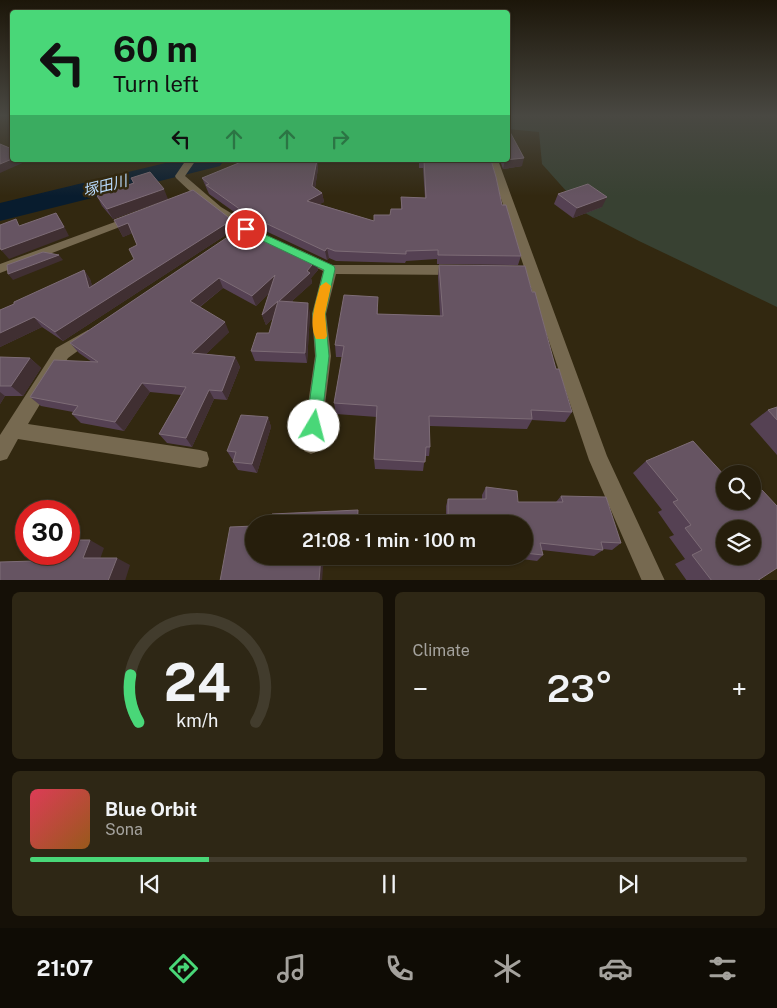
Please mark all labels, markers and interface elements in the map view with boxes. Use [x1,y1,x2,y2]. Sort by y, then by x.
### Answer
text: 60 m [113,29,198,70]
icon: left [30,30,95,95]
text: Turn left [113,71,199,97]
icon: left [167,125,195,153]
icon: ahead [220,125,248,153]
icon: ahead [273,125,301,153]
icon: right [326,125,354,153]
water label: 塚田川 [81,171,131,199]
pin [225,208,267,250]
icon: arrive [232,215,260,243]
position arrow [287,399,339,451]
map controls [716,465,761,565]
button: search [716,465,761,510]
speed limit sign: 30 [15,500,80,565]
button: layers [716,520,761,565]
text: 21:08 · 1 min · 100 m [302,529,476,551]
text: Climate [413,641,470,660]
text: 24 [164,652,231,713]
text: 23° [547,666,613,711]
text: − [413,672,428,705]
text: + [731,672,747,705]
text: km/h [176,710,218,731]
text: Blue Orbit [105,798,197,820]
text: Sona [105,820,143,839]
icon: previous [136,870,164,898]
icon: pause [375,870,403,898]
icon: next [614,870,642,898]
icon: directions [166,951,201,986]
icon: music [274,951,309,986]
icon: phone [382,951,417,986]
icon: climate [490,951,525,986]
icon: car [598,951,633,986]
icon: filters [705,951,740,986]
text: 21:07 [36,955,93,981]

